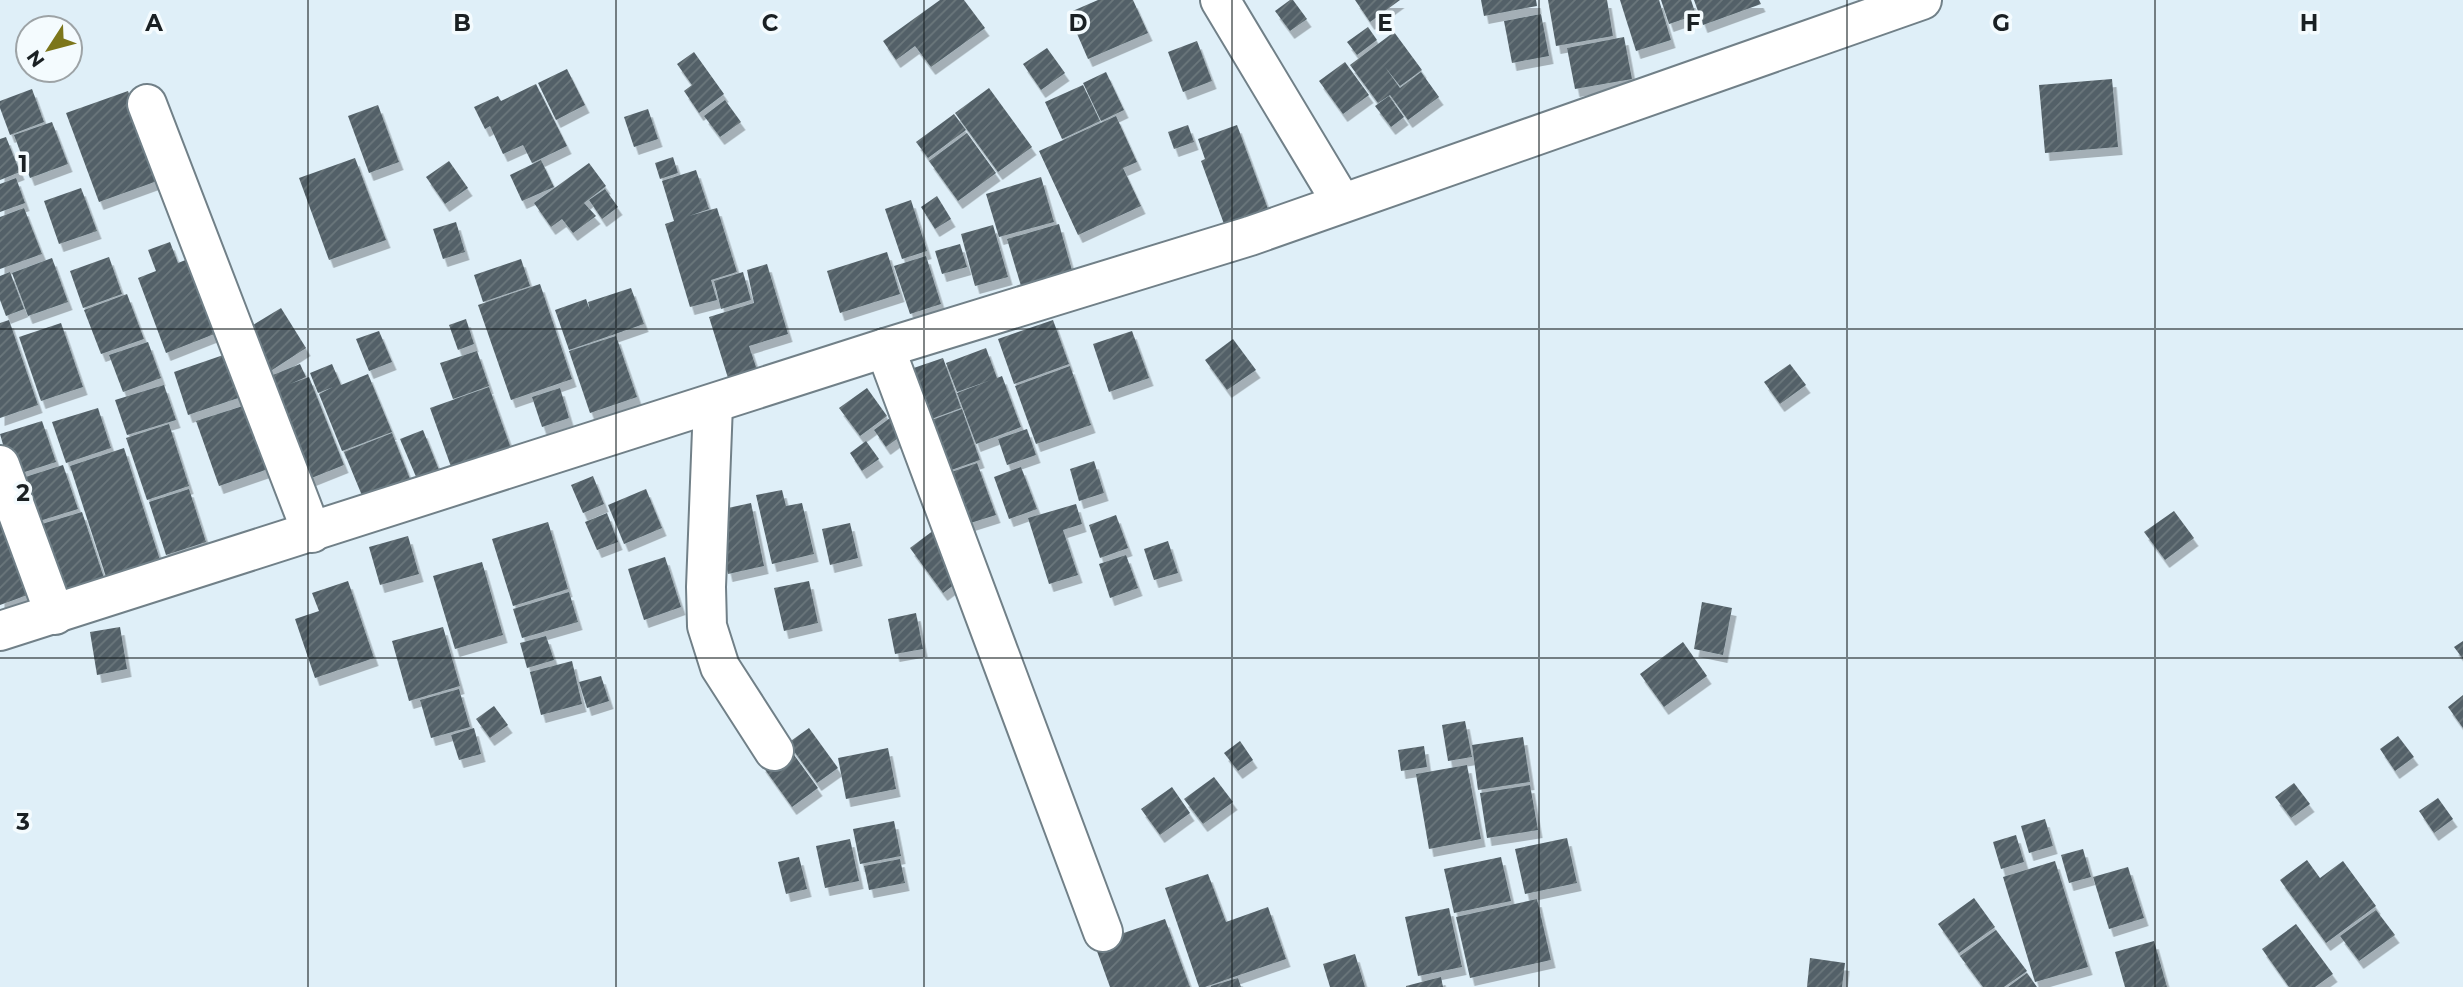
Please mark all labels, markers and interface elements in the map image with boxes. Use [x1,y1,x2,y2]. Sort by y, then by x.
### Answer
text: A [144,9,163,37]
text: B [453,9,471,37]
text: C [762,9,779,37]
text: D [1069,9,1088,37]
text: E [1377,9,1393,37]
text: F [1686,9,1701,37]
text: G [1992,9,2010,37]
text: H [2300,9,2318,37]
north arrow [14,14,84,84]
text: N [22,46,49,72]
text: 1 [18,150,28,178]
text: 2 [16,479,30,507]
text: 3 [15,808,30,836]

